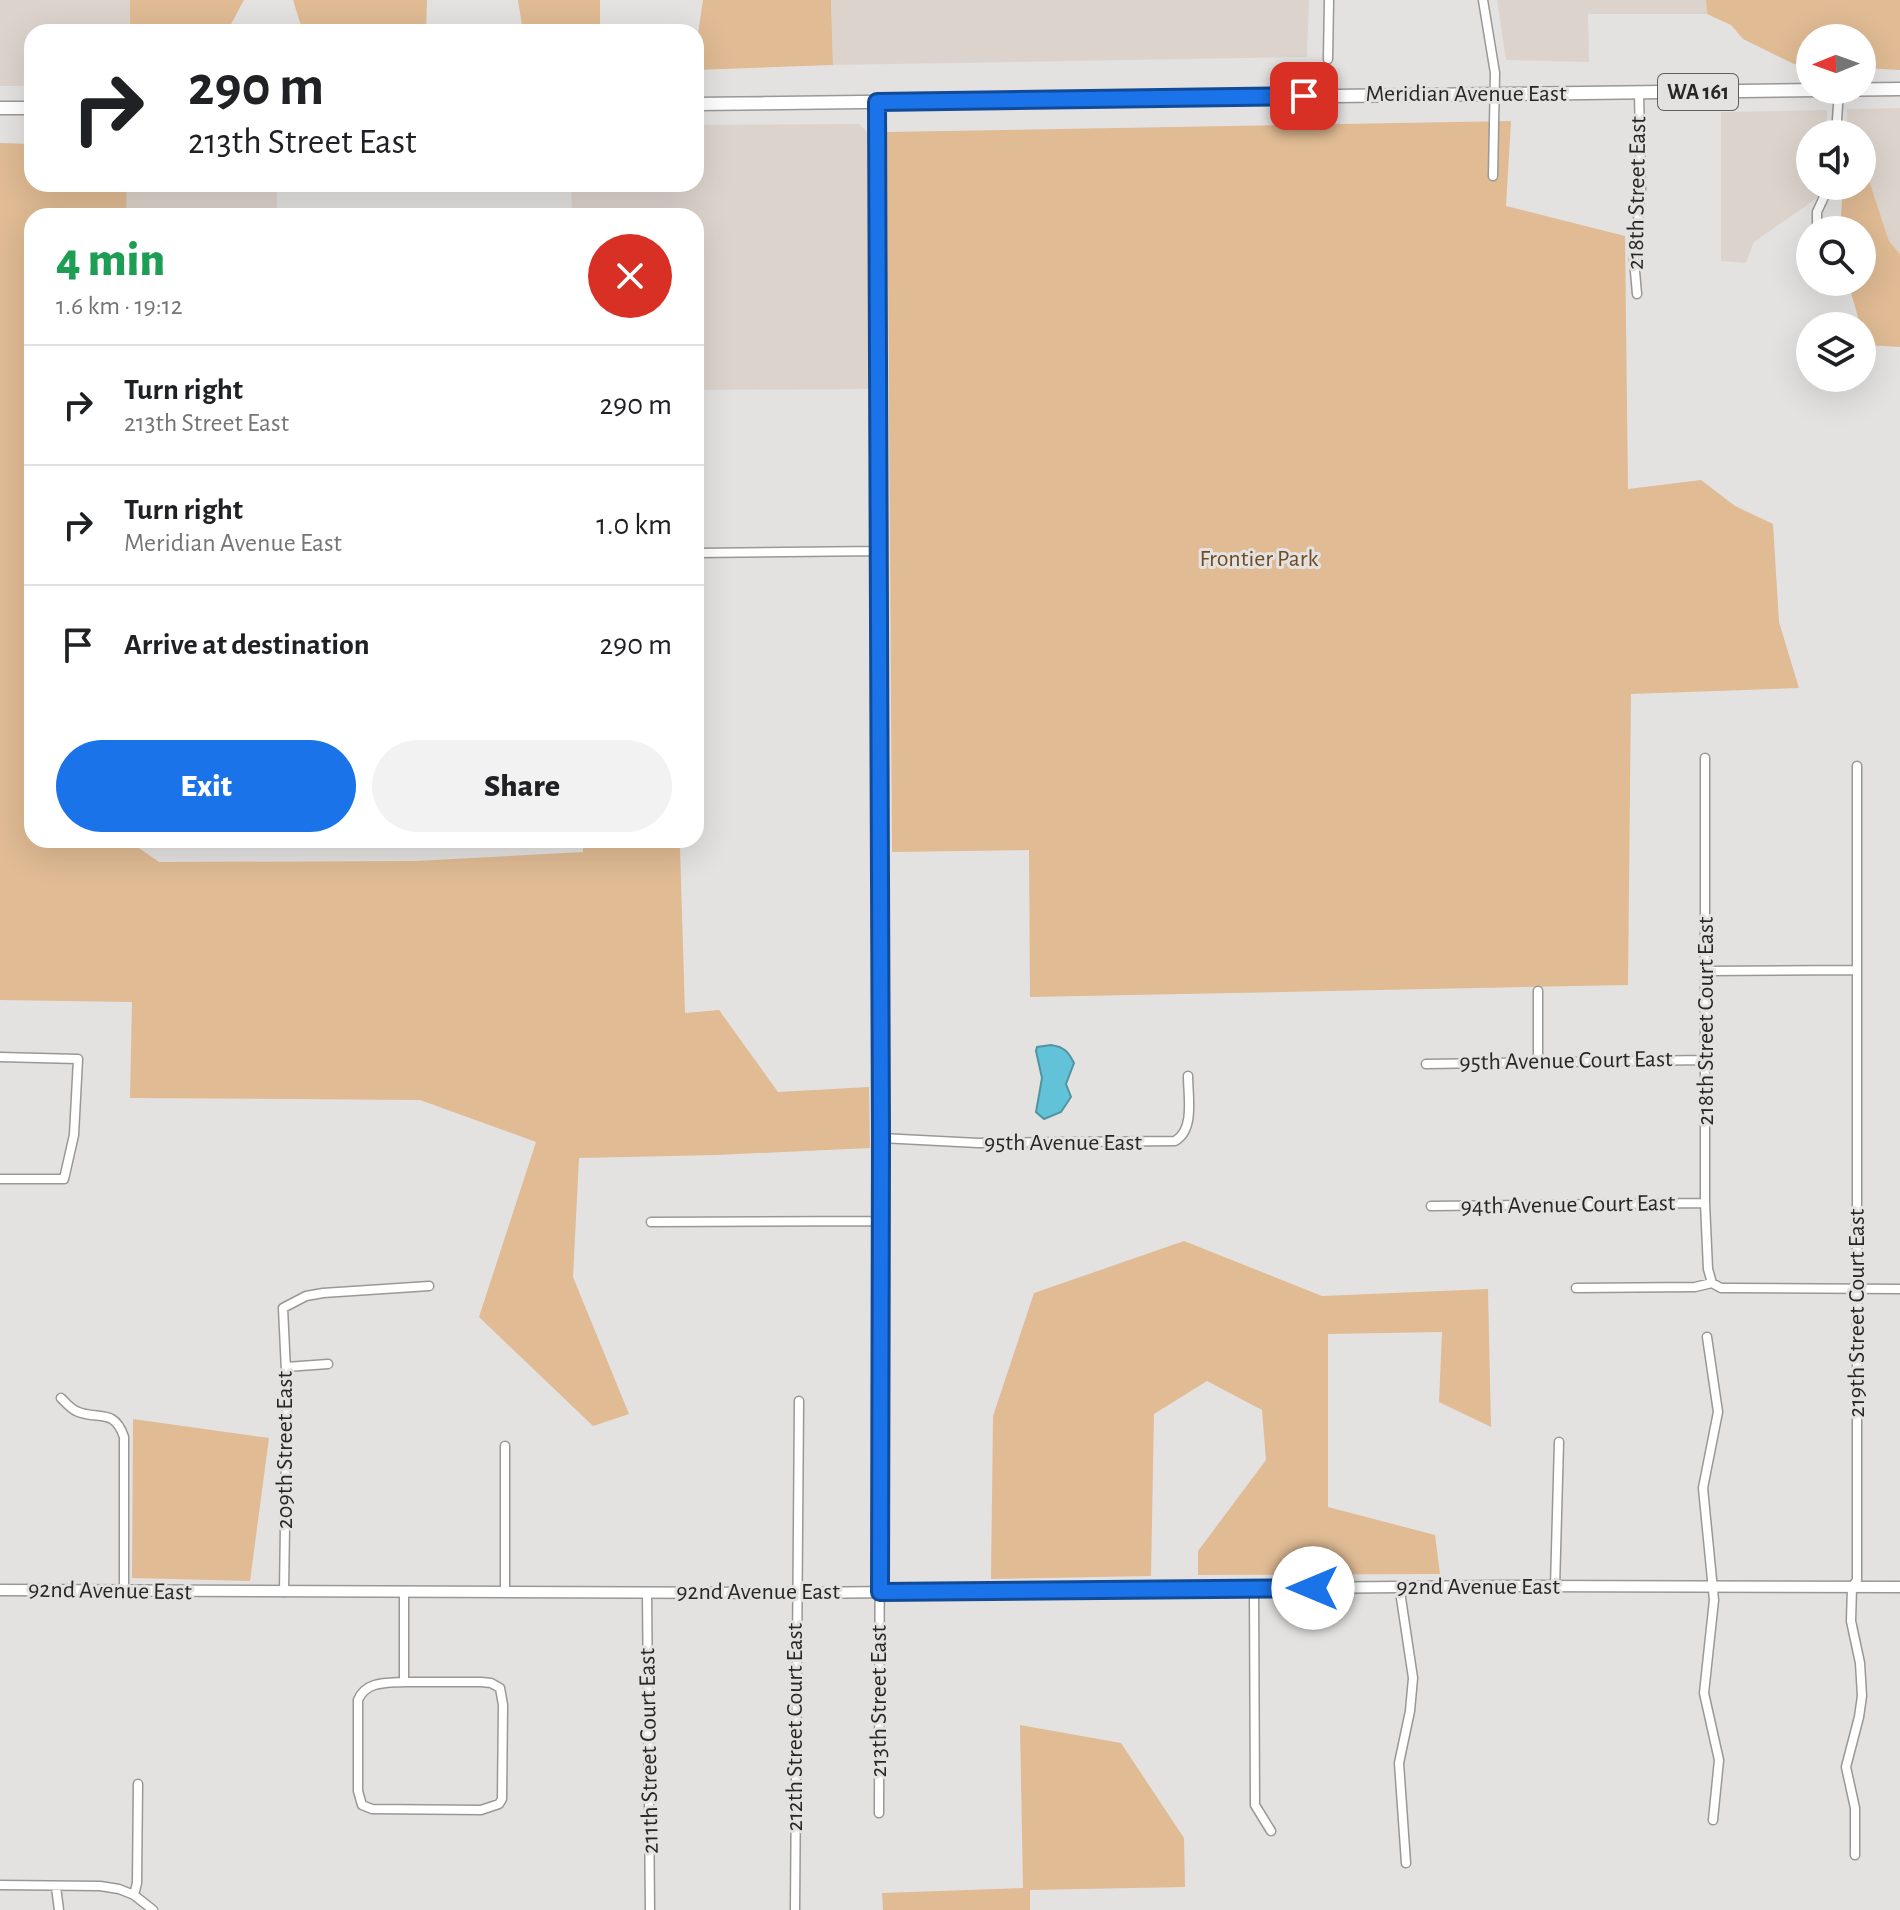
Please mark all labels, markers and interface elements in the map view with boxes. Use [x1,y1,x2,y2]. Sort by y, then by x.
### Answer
north arrow [1796,24,1876,104]
map controls [1796,24,1876,392]
icon: right [56,56,160,160]
text: 290 m [188,59,324,115]
pin [1270,62,1338,130]
icon: arrive [1282,74,1326,118]
road number: WA 161 [1658,74,1738,110]
street label: Meridian Avenue East [1365,82,1567,106]
street label: 218th Street East [1624,116,1650,270]
button: sound [1796,120,1876,200]
text: 213th Street East [188,124,417,160]
button: search [1796,216,1876,296]
button: close [588,234,672,318]
text: 4 min [56,237,165,285]
text: 1.6 km · 19:12 [56,293,183,319]
button: layers [1796,312,1876,392]
text: Turn right [124,375,243,405]
icon: right [56,383,100,427]
text: 290 m [599,390,672,420]
text: 213th Street East [124,410,289,436]
text: Turn right [124,495,243,525]
icon: right [56,503,100,547]
text: 1.0 km [596,510,672,540]
text: Meridian Avenue East [124,530,342,556]
park label: Frontier Park [1200,547,1318,571]
icon: arrive [56,623,100,667]
text: Arrive at destination [124,630,370,660]
text: 290 m [599,630,672,660]
button: Exit [56,740,356,832]
button: Share [372,740,672,832]
street label: 218th Street Court East [1694,916,1718,1125]
street label: 95th Avenue Court East [1459,1047,1673,1075]
street label: 95th Avenue East [984,1131,1142,1155]
street label: 94th Avenue Court East [1460,1191,1676,1219]
street label: 219th Street Court East [1845,1208,1869,1417]
street label: 209th Street East [273,1371,297,1529]
position arrow [1271,1546,1355,1630]
street label: 92nd Avenue East [1396,1575,1560,1599]
street label: 92nd Avenue East [28,1578,192,1604]
street label: 92nd Avenue East [676,1580,840,1604]
street label: 212th Street Court East [783,1622,807,1831]
street label: 213th Street East [867,1624,891,1777]
street label: 211th Street Court East [635,1648,663,1854]

